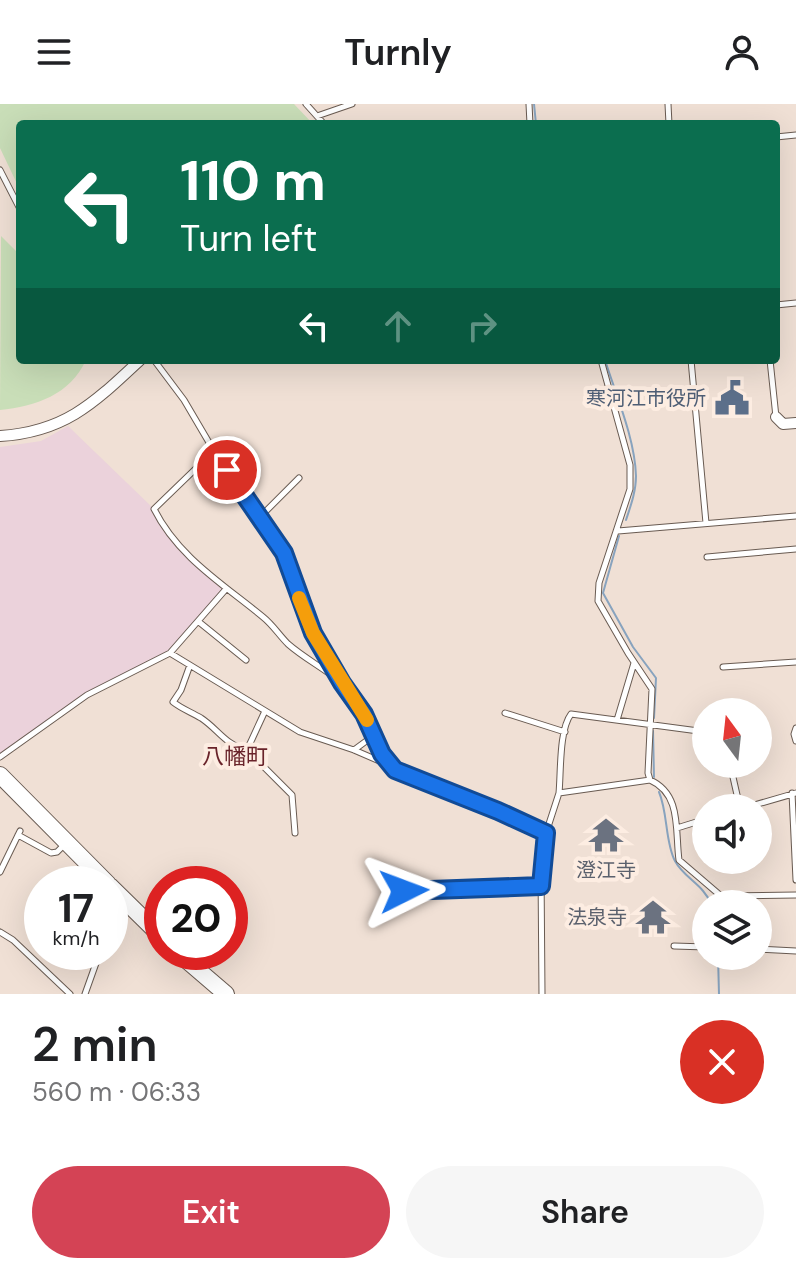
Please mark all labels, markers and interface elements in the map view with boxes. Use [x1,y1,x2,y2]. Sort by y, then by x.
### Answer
text: Turnly [344,29,452,76]
icon: menu [32,30,76,74]
icon: person [720,30,764,74]
text: 110 m [180,144,326,217]
icon: left [48,152,152,256]
text: Turn left [180,215,317,262]
icon: left [292,304,336,348]
icon: ahead [376,304,420,348]
icon: right [460,304,504,348]
public building icon: 寒河江市役所 [713,379,751,417]
place label: 寒河江市役所 [586,385,706,411]
pin [193,436,261,504]
icon: arrive [205,448,249,492]
north arrow [692,698,772,778]
map controls [692,698,772,970]
district label: 八幡町 [202,742,268,771]
button: sound [692,794,772,874]
temple icon: 澄江寺 [587,816,625,854]
position arrow [362,849,446,933]
place label: 澄江寺 [576,857,636,883]
speed limit sign: 20 [144,866,248,970]
text: 17 [58,882,94,934]
button: layers [692,890,772,970]
temple icon: 法泉寺 [634,898,672,936]
place label: 法泉寺 [567,904,627,930]
text: km/h [52,925,100,951]
text: 2 min [32,1013,158,1076]
button: close [680,1020,764,1104]
text: 560 m · 06:33 [32,1075,201,1109]
button: Exit [32,1166,390,1258]
button: Share [406,1166,764,1258]

